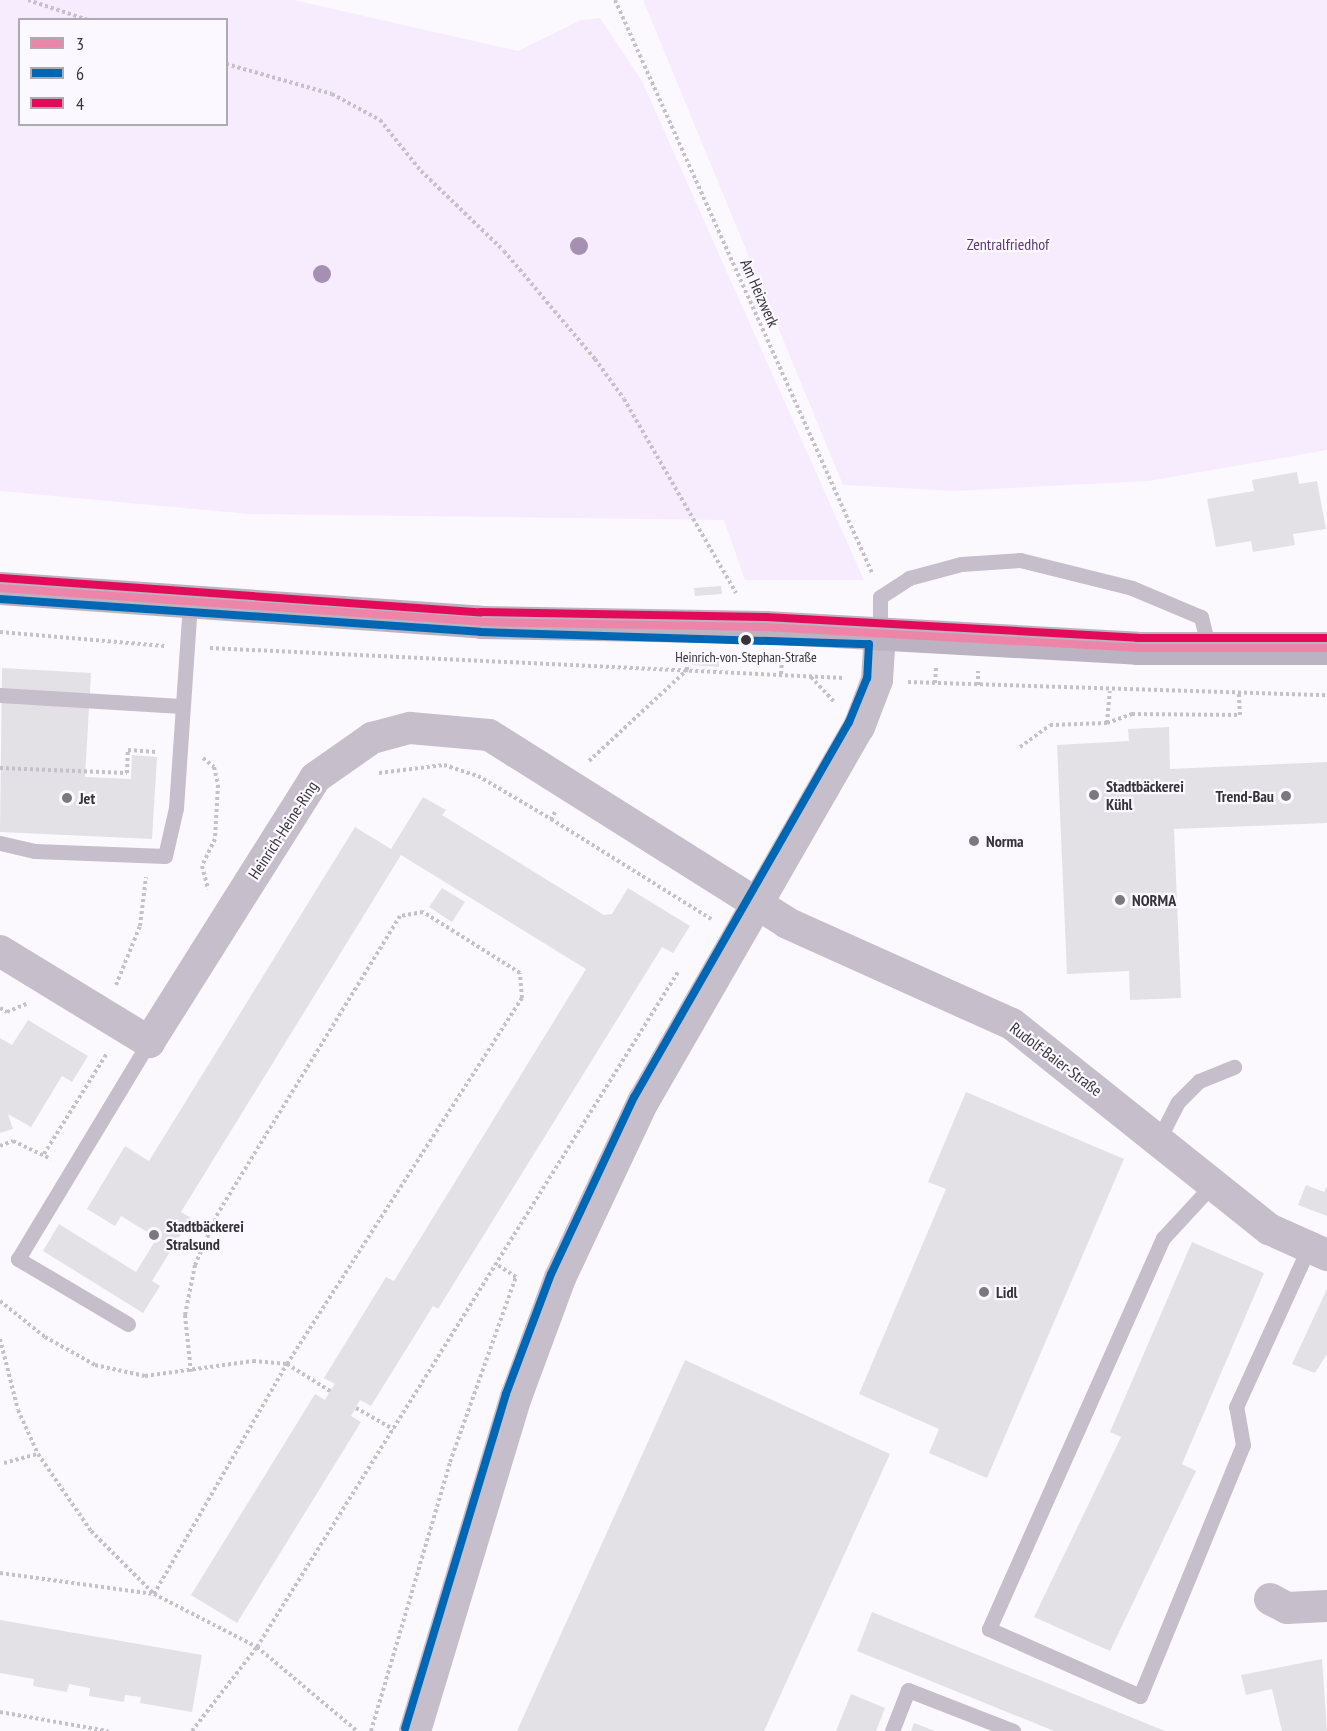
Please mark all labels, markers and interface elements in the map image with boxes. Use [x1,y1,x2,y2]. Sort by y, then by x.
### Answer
legend [18,18,228,126]
text: 3 [76,32,84,55]
text: 6 [76,62,84,85]
text: 4 [76,92,84,115]
park label: Zentralfriedhof [967,234,1049,254]
street label: Am Heizwerk [737,256,783,330]
marker: Heinrich-von-Stephan-Straße [740,634,752,646]
place label: Heinrich-von-Stephan-Straße [675,649,817,665]
place label: Stadtbäckerei Kühl [1106,776,1184,814]
street label: Heinrich-Heine-Ring [244,777,322,883]
place label: Trend-Bau [1216,786,1274,806]
place label: Jet [79,788,95,808]
marker: Stadtbäckerei Kühl [1087,788,1101,802]
marker: Trend-Bau [1279,789,1293,803]
marker: Jet [60,791,74,805]
place label: Norma [986,831,1024,851]
marker: Norma [967,834,981,848]
place label: NORMA [1132,890,1176,910]
marker: NORMA [1113,893,1127,907]
street label: Rudolf-Baier-Straße [1006,1018,1106,1100]
place label: Stadtbäckerei Stralsund [166,1216,244,1254]
marker: Stadtbäckerei Stralsund [147,1228,161,1242]
place label: Lidl [996,1282,1017,1302]
marker: Lidl [977,1285,991,1299]

